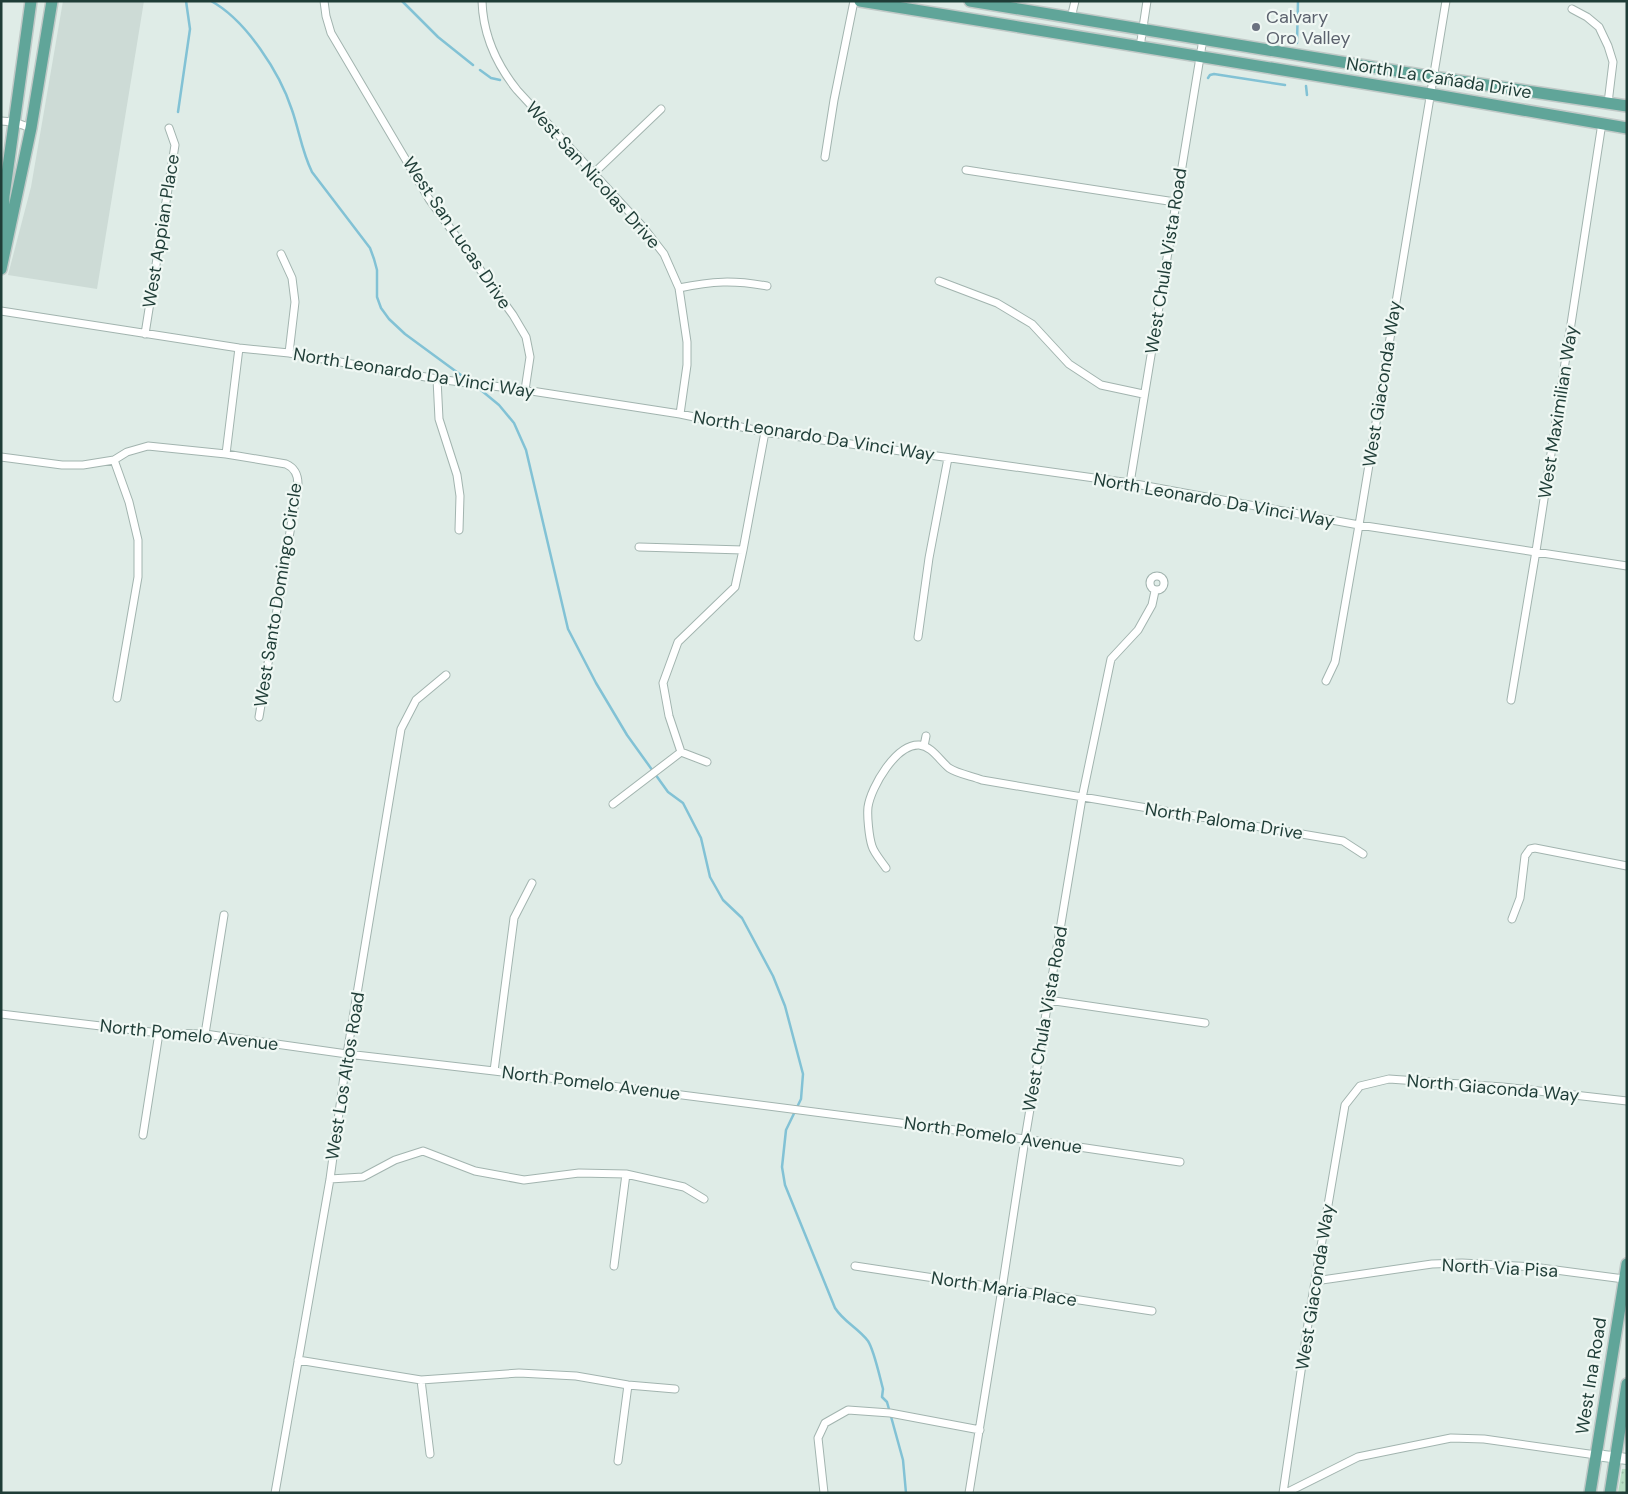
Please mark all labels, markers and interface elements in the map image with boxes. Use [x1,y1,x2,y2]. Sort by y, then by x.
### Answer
place label: Calvary Oro Valley [1266,5,1350,50]
marker: Calvary Oro Valley [1250,21,1262,33]
street label: North La Cañada Drive [1345,51,1533,105]
street label: West San Nicolas Drive [520,96,666,254]
street label: West Appian Place [137,152,185,310]
street label: West San Lucas Drive [397,152,517,314]
street label: West Chula Vista Road [1139,166,1193,356]
street label: West Giaconda Way [1357,299,1407,469]
street label: West Maximilian Way [1532,324,1584,500]
street label: North Leonardo Da Vinci Way [291,342,537,404]
street label: North Leonardo Da Vinci Way [691,405,937,467]
street label: North Leonardo Da Vinci Way [1092,467,1336,533]
street label: West Santo Domingo Circle [248,481,308,709]
street label: North Paloma Drive [1143,797,1305,845]
street label: West Chula Vista Road [1017,924,1073,1114]
street label: West Los Altos Road [320,990,370,1162]
street label: North Pomelo Avenue [99,1014,279,1056]
street label: North Pomelo Avenue [500,1060,682,1106]
street label: North Giaconda Way [1406,1069,1580,1107]
street label: North Pomelo Avenue [902,1111,1084,1159]
street label: West Giaconda Way [1290,1202,1340,1372]
street label: North Via Pisa [1441,1253,1559,1283]
street label: North Maria Place [929,1266,1079,1312]
street label: West Ina Road [1570,1316,1612,1436]

